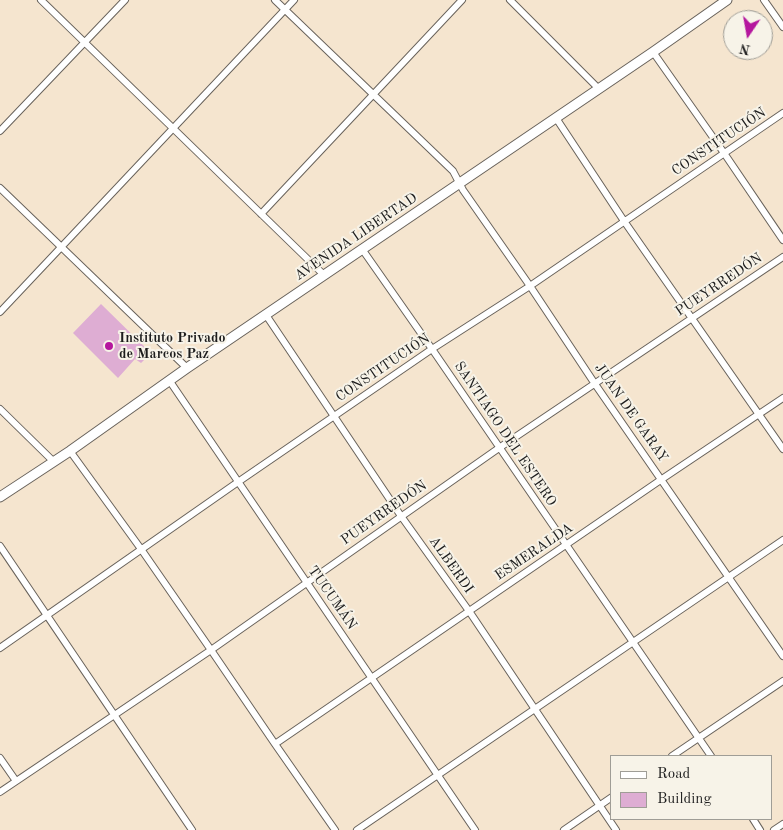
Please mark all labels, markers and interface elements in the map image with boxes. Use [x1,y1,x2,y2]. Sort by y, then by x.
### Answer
north arrow [723,10,773,60]
text: N [738,41,752,57]
street label: CONSTITUCIÓN [669,104,769,180]
street label: AVENIDA LIBERTAD [291,190,421,284]
street label: PUEYRREDÓN [672,250,766,320]
place label: Instituto Privado de Marcos Paz [119,330,226,362]
street label: CONSTITUCIÓN [333,330,433,406]
marker: Instituto Privado de Marcos Paz [103,340,115,352]
street label: SANTIAGO DEL ESTERO [450,358,560,510]
street label: JUAN DE GARAY [591,360,671,466]
street label: PUEYRREDÓN [338,477,430,549]
street label: ESMERALDA [492,520,576,584]
street label: ALBERDI [425,533,477,597]
street label: TUCUMÁN [304,563,360,633]
legend [610,755,773,820]
text: Road [657,767,690,782]
text: Building [657,792,712,807]

